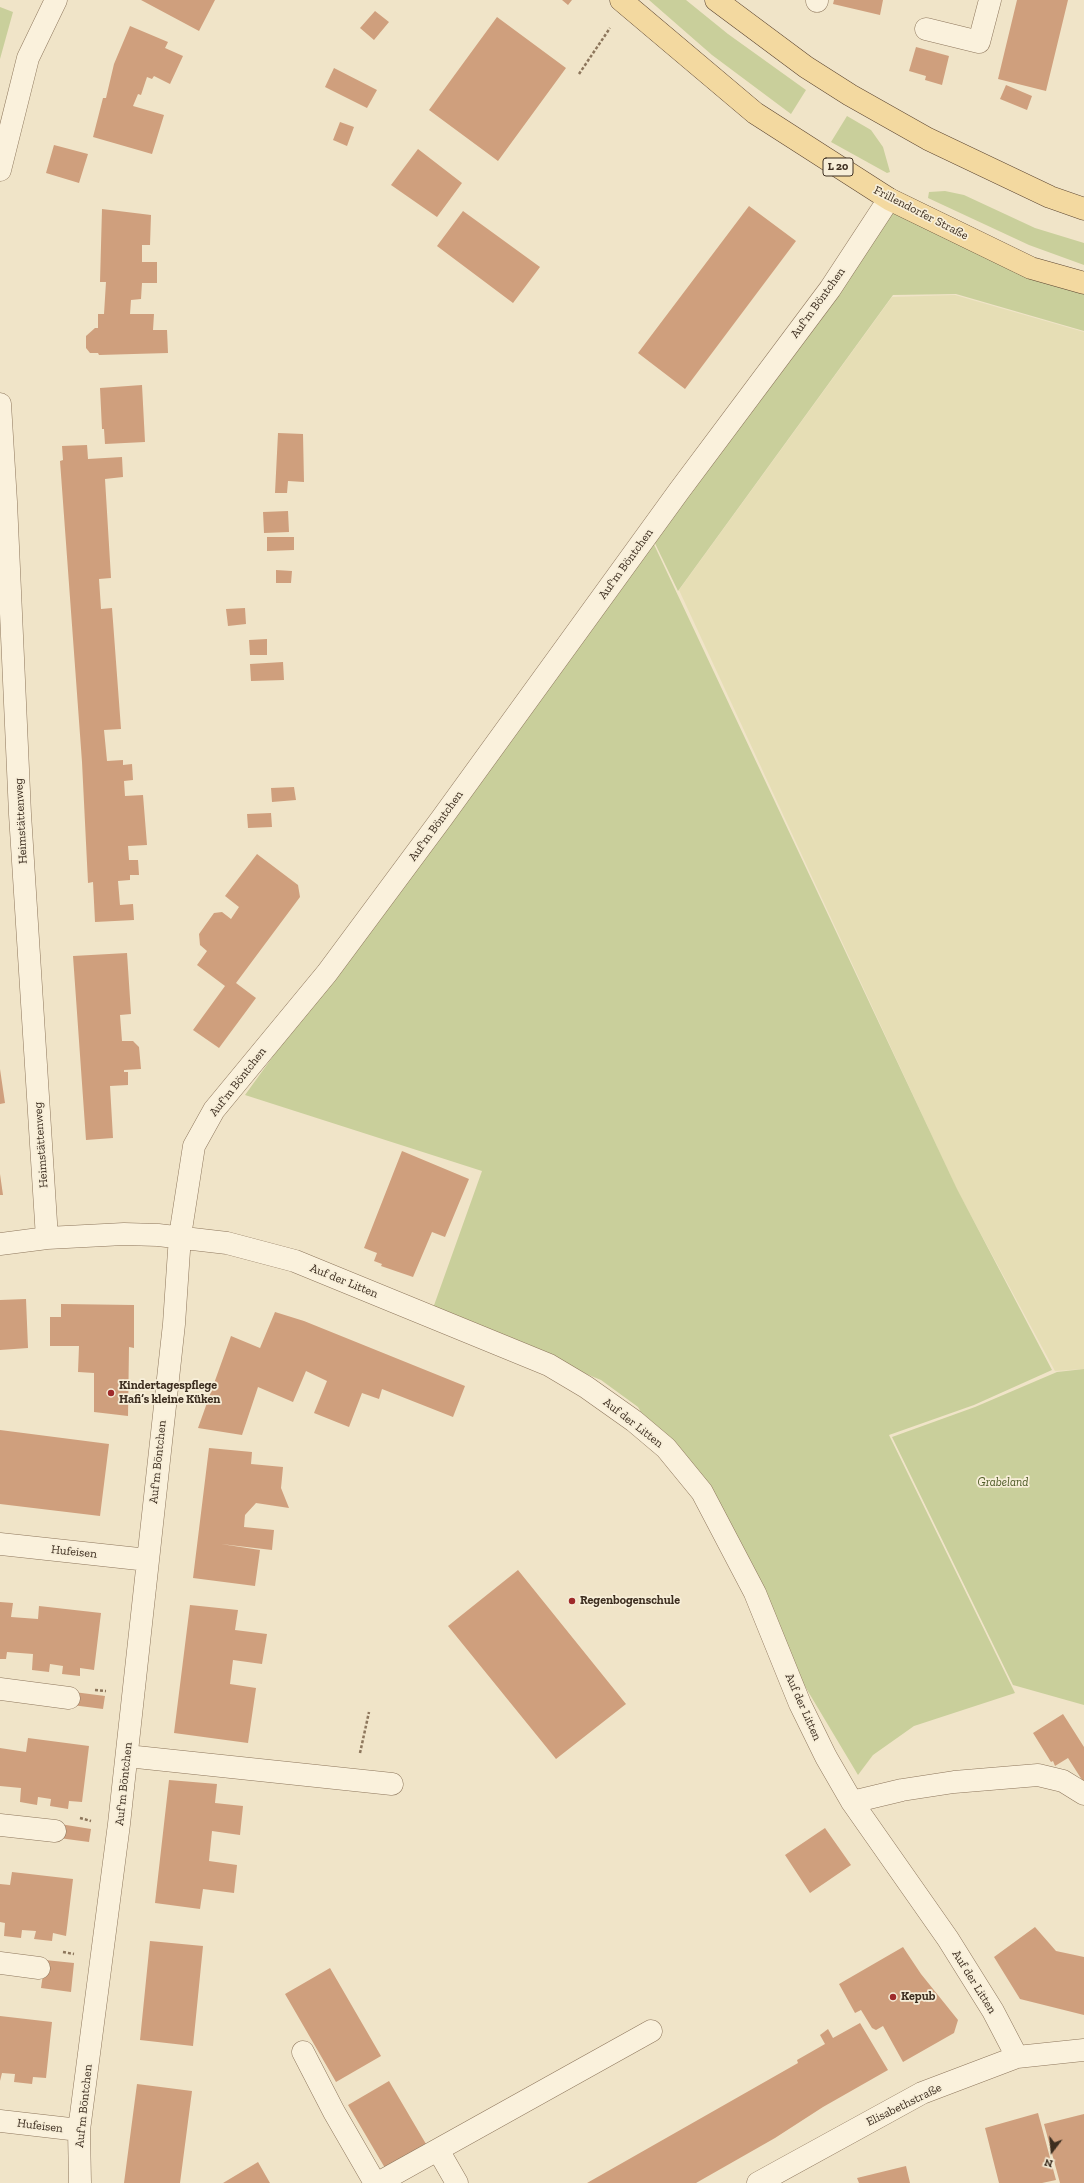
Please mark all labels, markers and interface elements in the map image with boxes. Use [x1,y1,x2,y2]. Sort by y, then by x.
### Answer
road number: L 20 [823,158,853,176]
street label: Frillendorfer Straße [871,183,971,243]
street label: Auf'm Böntchen [788,265,848,341]
street label: Auf'm Böntchen [596,526,656,602]
street label: Heimstättenweg [12,778,30,864]
street label: Auf'm Böntchen [406,788,466,864]
street label: Auf'm Böntchen [207,1045,269,1119]
street label: Heimstättenweg [31,1102,51,1188]
street label: Auf der Litten [308,1261,380,1301]
place label: Kindertagespflege Hafi’s kleine Küken [119,1379,220,1407]
marker: Kindertagespflege Hafi’s kleine Küken [106,1388,116,1398]
street label: Auf der Litten [600,1395,666,1451]
street label: Auf'm Böntchen [146,1420,170,1504]
park label: Grabeland [978,1476,1028,1490]
street label: Hufeisen [50,1542,98,1562]
place label: Regenbogenschule [580,1594,680,1608]
marker: Regenbogenschule [567,1596,577,1606]
street label: Auf der Litten [782,1671,824,1743]
street label: Auf'm Böntchen [112,1742,136,1826]
street label: Auf der Litten [949,1948,999,2016]
place label: Kepub [901,1990,935,2004]
marker: Kepub [888,1992,898,2002]
street label: Auf'm Böntchen [72,2064,96,2148]
street label: Elisabethstraße [864,2081,944,2129]
street label: Hufeisen [16,2116,64,2136]
north arrow [1032,2131,1072,2171]
text: N [1043,2156,1054,2170]

